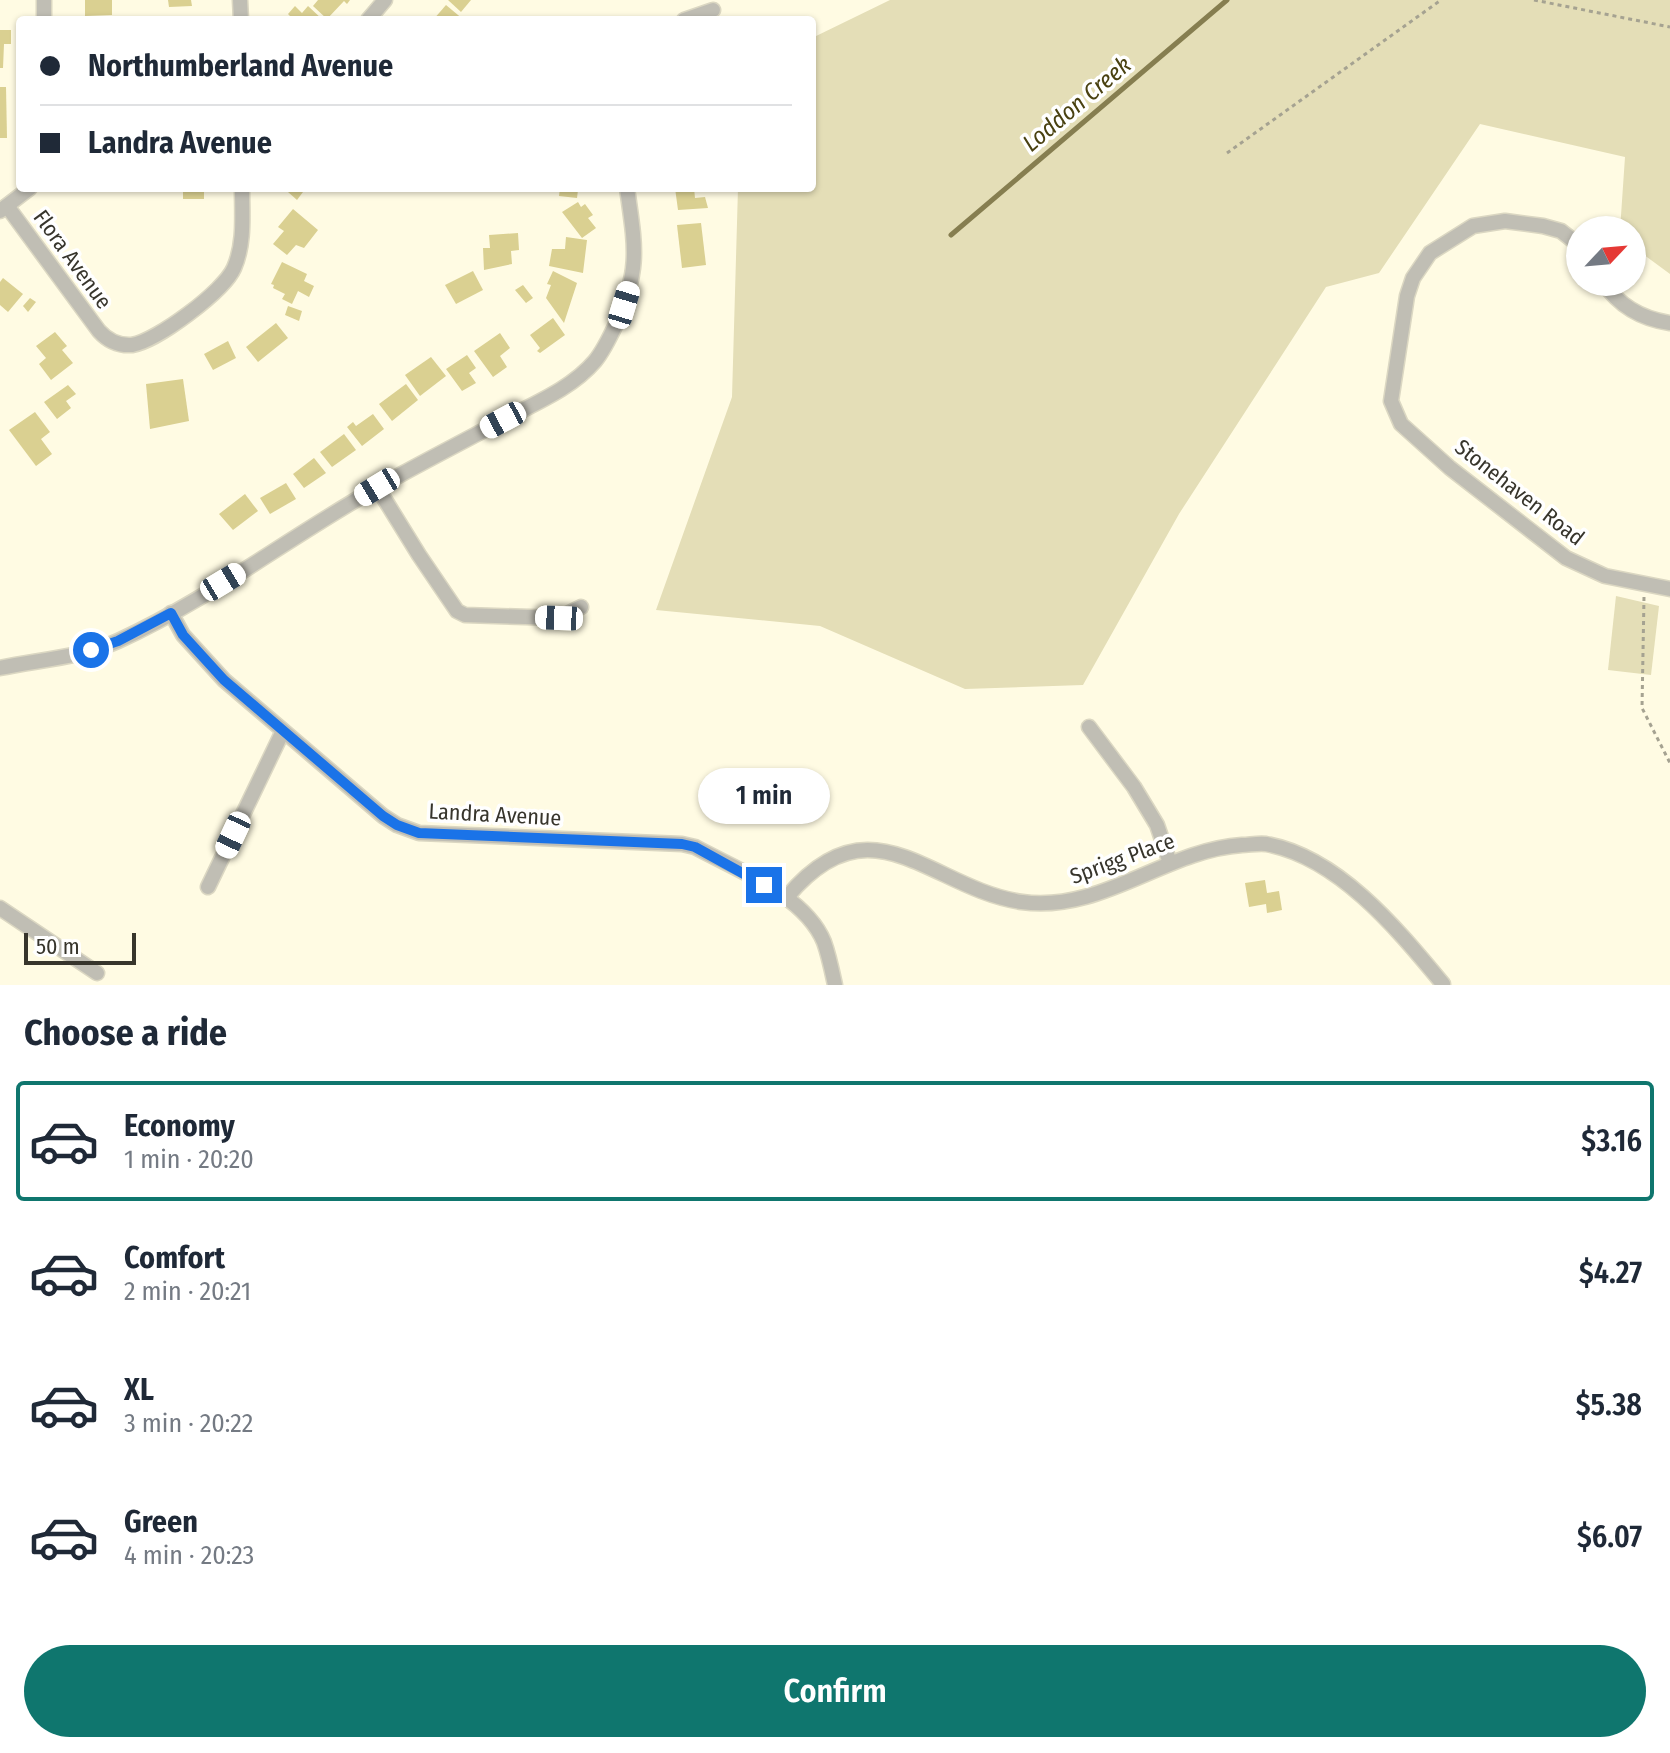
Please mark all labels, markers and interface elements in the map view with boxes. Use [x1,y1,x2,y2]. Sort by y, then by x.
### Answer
text: Northumberland Avenue [88,48,393,84]
water label: Loddon Creek [1017,51,1137,157]
text: Landra Avenue [88,125,272,161]
street label: Flora Avenue [28,205,118,314]
north arrow [1566,216,1646,296]
map controls [1566,216,1646,296]
car [606,279,642,331]
car [476,398,530,442]
street label: Stonehaven Road [1450,433,1590,551]
car [350,464,404,510]
car [196,559,250,605]
car [535,605,583,631]
route start [73,632,109,668]
callout: 1 min [698,769,830,825]
text: 1 min [736,780,792,811]
street label: Landra Avenue [428,798,562,831]
car [212,808,254,862]
street label: Sprigg Place [1066,827,1178,890]
route end [746,867,782,903]
scale bar [24,929,136,965]
text: 50 m [36,933,80,960]
text: Choose a ride [24,1011,227,1055]
icon: car [28,1105,100,1177]
text: Economy [124,1108,235,1144]
text: $3.16 [1581,1123,1642,1159]
text: 1 min · 20:20 [124,1144,254,1175]
icon: car [28,1237,100,1309]
text: Comfort [124,1240,225,1276]
text: $4.27 [1579,1255,1642,1291]
text: 2 min · 20:21 [124,1276,251,1307]
icon: car [28,1369,100,1441]
text: XL [124,1372,154,1408]
text: $5.38 [1576,1387,1642,1423]
text: 3 min · 20:22 [124,1408,253,1439]
icon: car [28,1501,100,1573]
text: Green [124,1504,198,1540]
text: $6.07 [1577,1519,1642,1555]
text: 4 min · 20:23 [124,1540,254,1571]
button: Confirm [24,1645,1646,1737]

